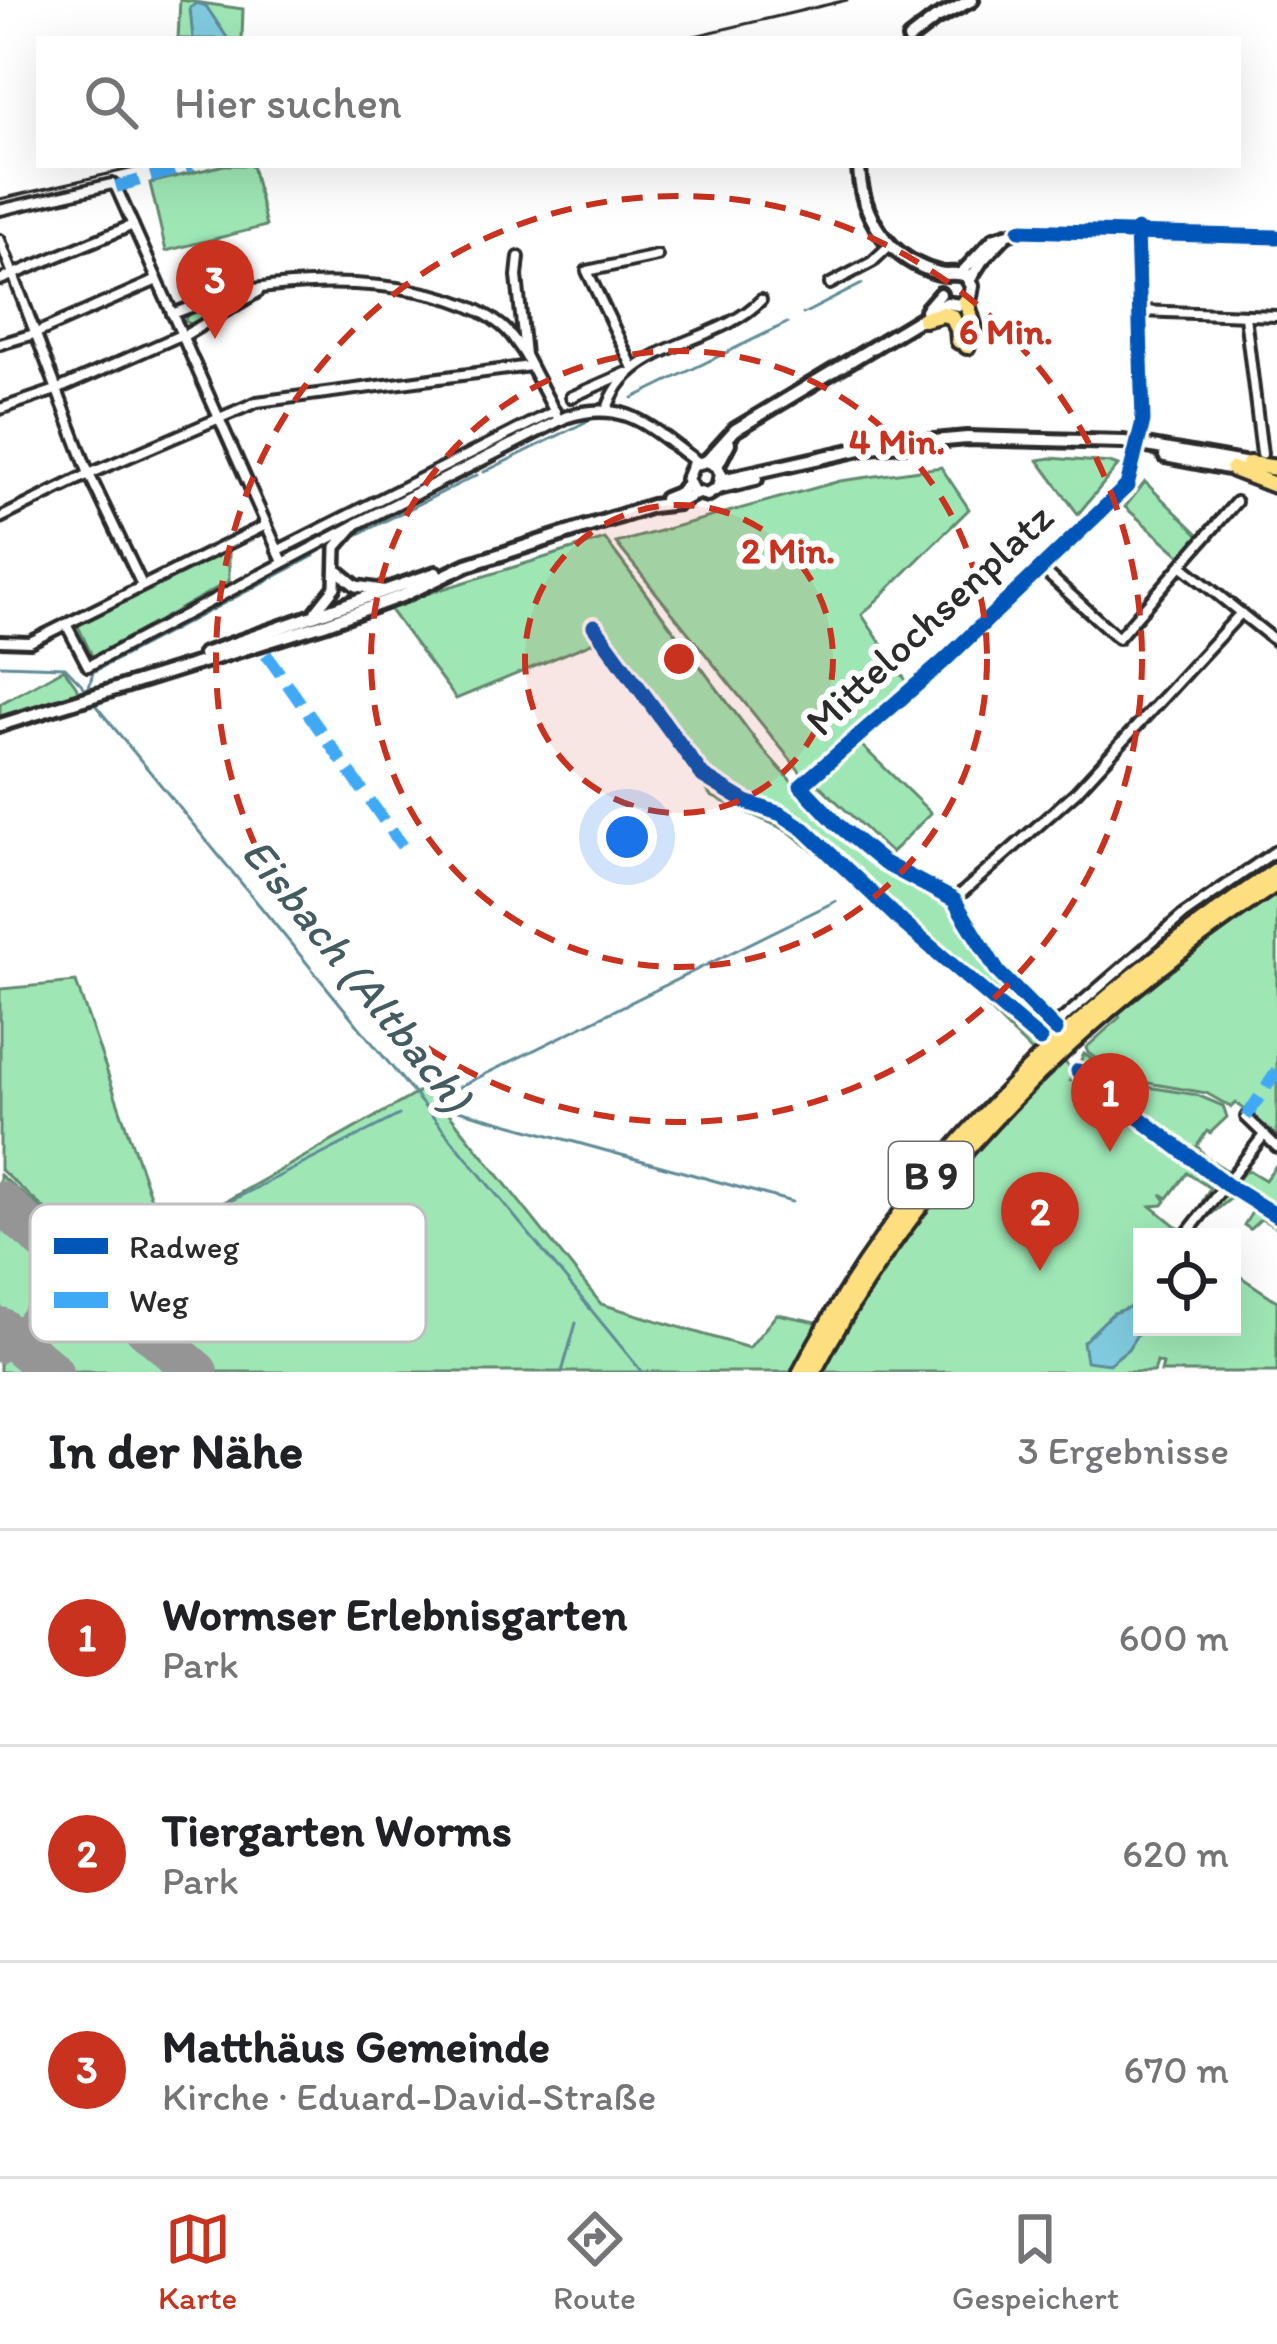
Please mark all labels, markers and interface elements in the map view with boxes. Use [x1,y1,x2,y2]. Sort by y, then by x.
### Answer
search box [36,36,1241,168]
icon: search [78,69,144,135]
text: Hier suchen [174,75,402,129]
pin: 3 [176,240,254,339]
text: 6 Min. [959,310,1053,353]
text: 4 Min. [849,420,945,463]
street label: Mittelochsenplatz [795,491,1063,747]
text: 2 Min. [741,529,835,572]
centre of rings [658,638,700,680]
your location [597,807,657,867]
water label: Eisbach (Altbach) [231,826,486,1123]
pin: 1 [1071,1053,1149,1152]
road number: B 9 [889,1142,973,1208]
pin: 2 [1001,1172,1079,1271]
legend [30,1204,426,1342]
text: Radweg [129,1227,239,1266]
map controls [1133,1228,1241,1336]
button: locate [1133,1228,1241,1336]
text: Weg [129,1281,189,1320]
text: In der Nähe [48,1420,303,1481]
text: 3 Ergebnisse [1018,1427,1229,1474]
text: Wormser Erlebnisgarten [162,1587,627,1641]
text: 1 [78,1614,96,1661]
text: 600 m [1119,1614,1229,1661]
text: Park [162,1641,239,1688]
text: Tiergarten Worms [162,1803,512,1857]
text: 2 [77,1830,97,1877]
text: 620 m [1122,1830,1229,1877]
text: Park [162,1857,239,1904]
text: Matthäus Gemeinde [162,2019,550,2073]
text: 3 [76,2046,98,2093]
text: 670 m [1123,2046,1229,2093]
text: Kirche · Eduard-David-Straße [162,2073,656,2120]
tab: Karte [158,2206,237,2317]
tab: Route [553,2206,636,2317]
tab: Gespeichert [952,2206,1119,2317]

